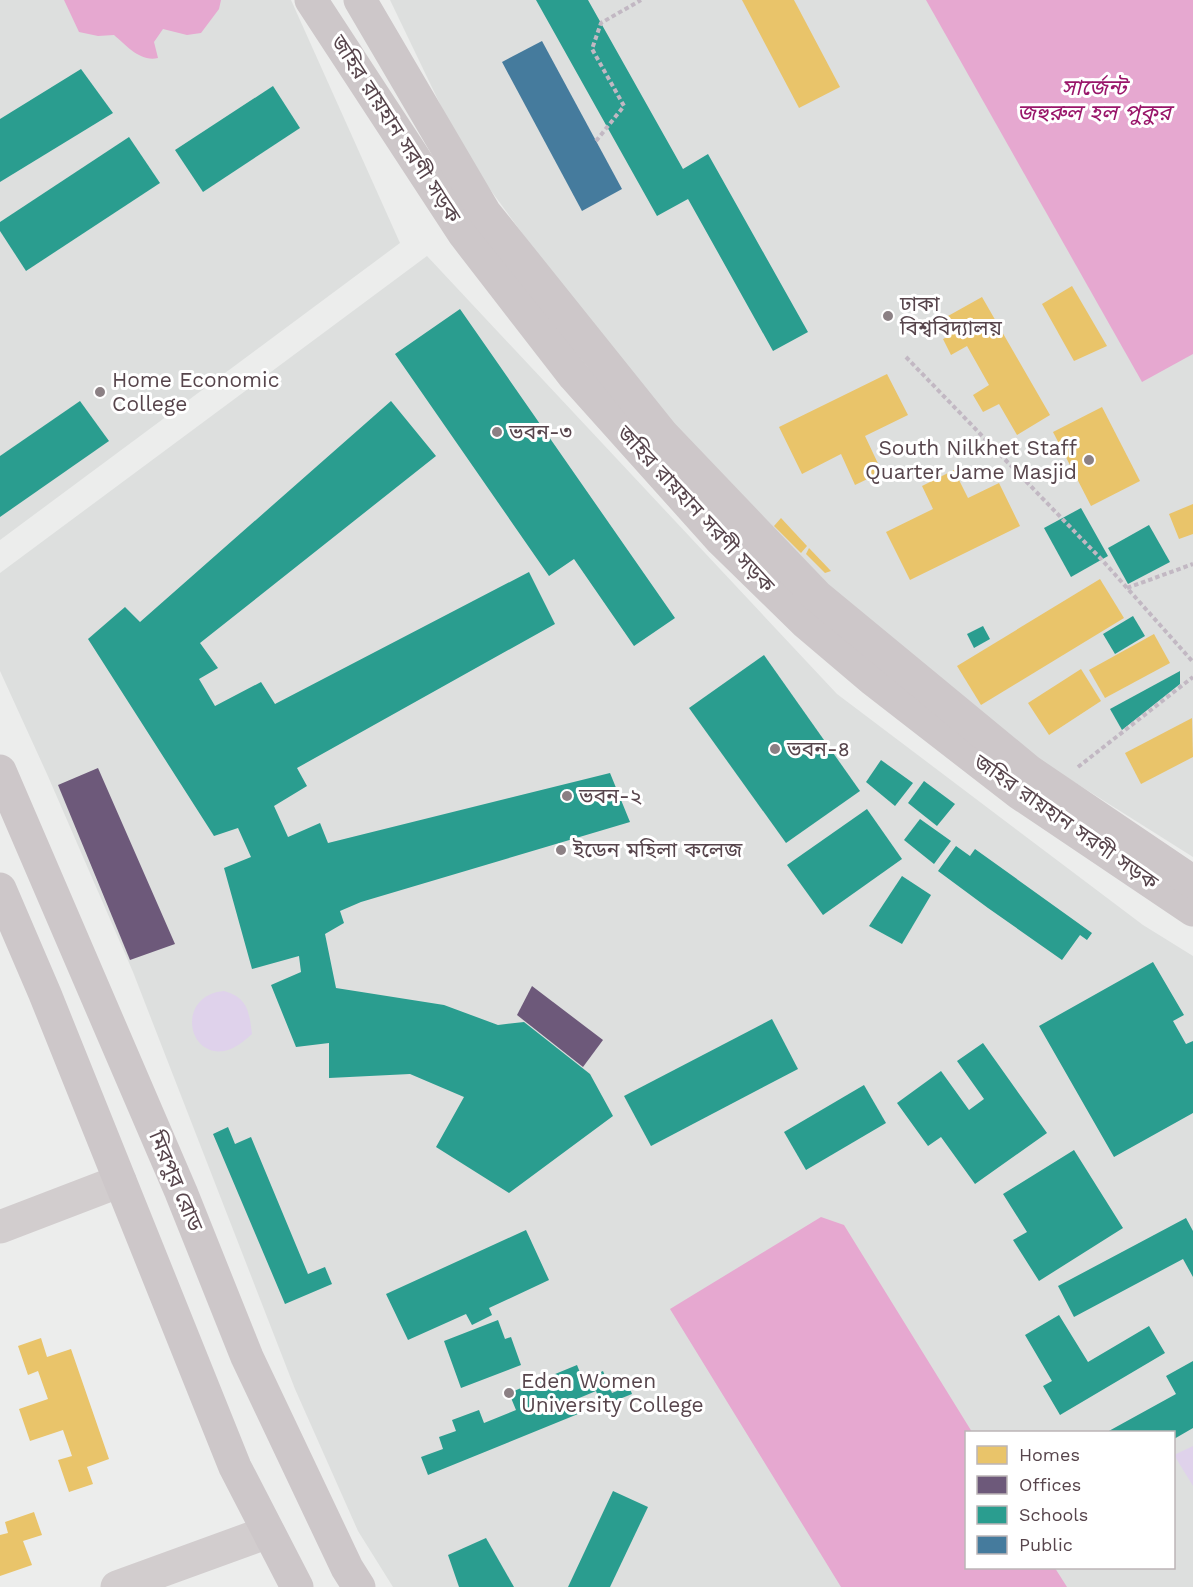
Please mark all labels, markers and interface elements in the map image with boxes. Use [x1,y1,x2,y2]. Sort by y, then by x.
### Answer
street label: জহির রায়হান সরণী সড়ক [326,29,467,228]
water label: সার্জেন্ট জহুরুল হল পুকুর [1017,74,1175,126]
place label: ঢাকা বিশ্ববিদ্যালয় [899,291,1003,340]
marker: ঢাকা বিশ্ববিদ্যালয় [881,309,895,323]
place label: Home Economic College [112,367,279,416]
marker: Home Economic College [93,385,107,399]
place label: ভবন-৩ [508,419,572,444]
street label: জহির রায়হান সরণী সড়ক [612,419,781,598]
marker: ভবন-৩ [490,425,504,439]
place label: South Nilkhet Staff Quarter Jame Masjid [865,435,1077,484]
marker: South Nilkhet Staff Quarter Jame Masjid [1082,453,1096,467]
place label: ভবন-৪ [786,736,850,761]
marker: ভবন-৪ [768,742,782,756]
street label: জহির রায়হান সরণী সড়ক [969,748,1164,895]
place label: ভবন-২ [578,783,643,808]
marker: ভবন-২ [560,789,574,803]
place label: ইডেন মহিলা কলেজ [572,837,743,862]
marker: ইডেন মহিলা কলেজ [554,843,568,857]
street label: মিরপুর রোড [144,1126,209,1236]
place label: Eden Women University College [521,1368,704,1417]
marker: Eden Women University College [502,1386,516,1400]
legend [965,1431,1175,1569]
text: Homes [1019,1444,1080,1465]
text: Offices [1019,1474,1081,1495]
text: Schools [1019,1504,1088,1525]
text: Public [1019,1534,1073,1555]

